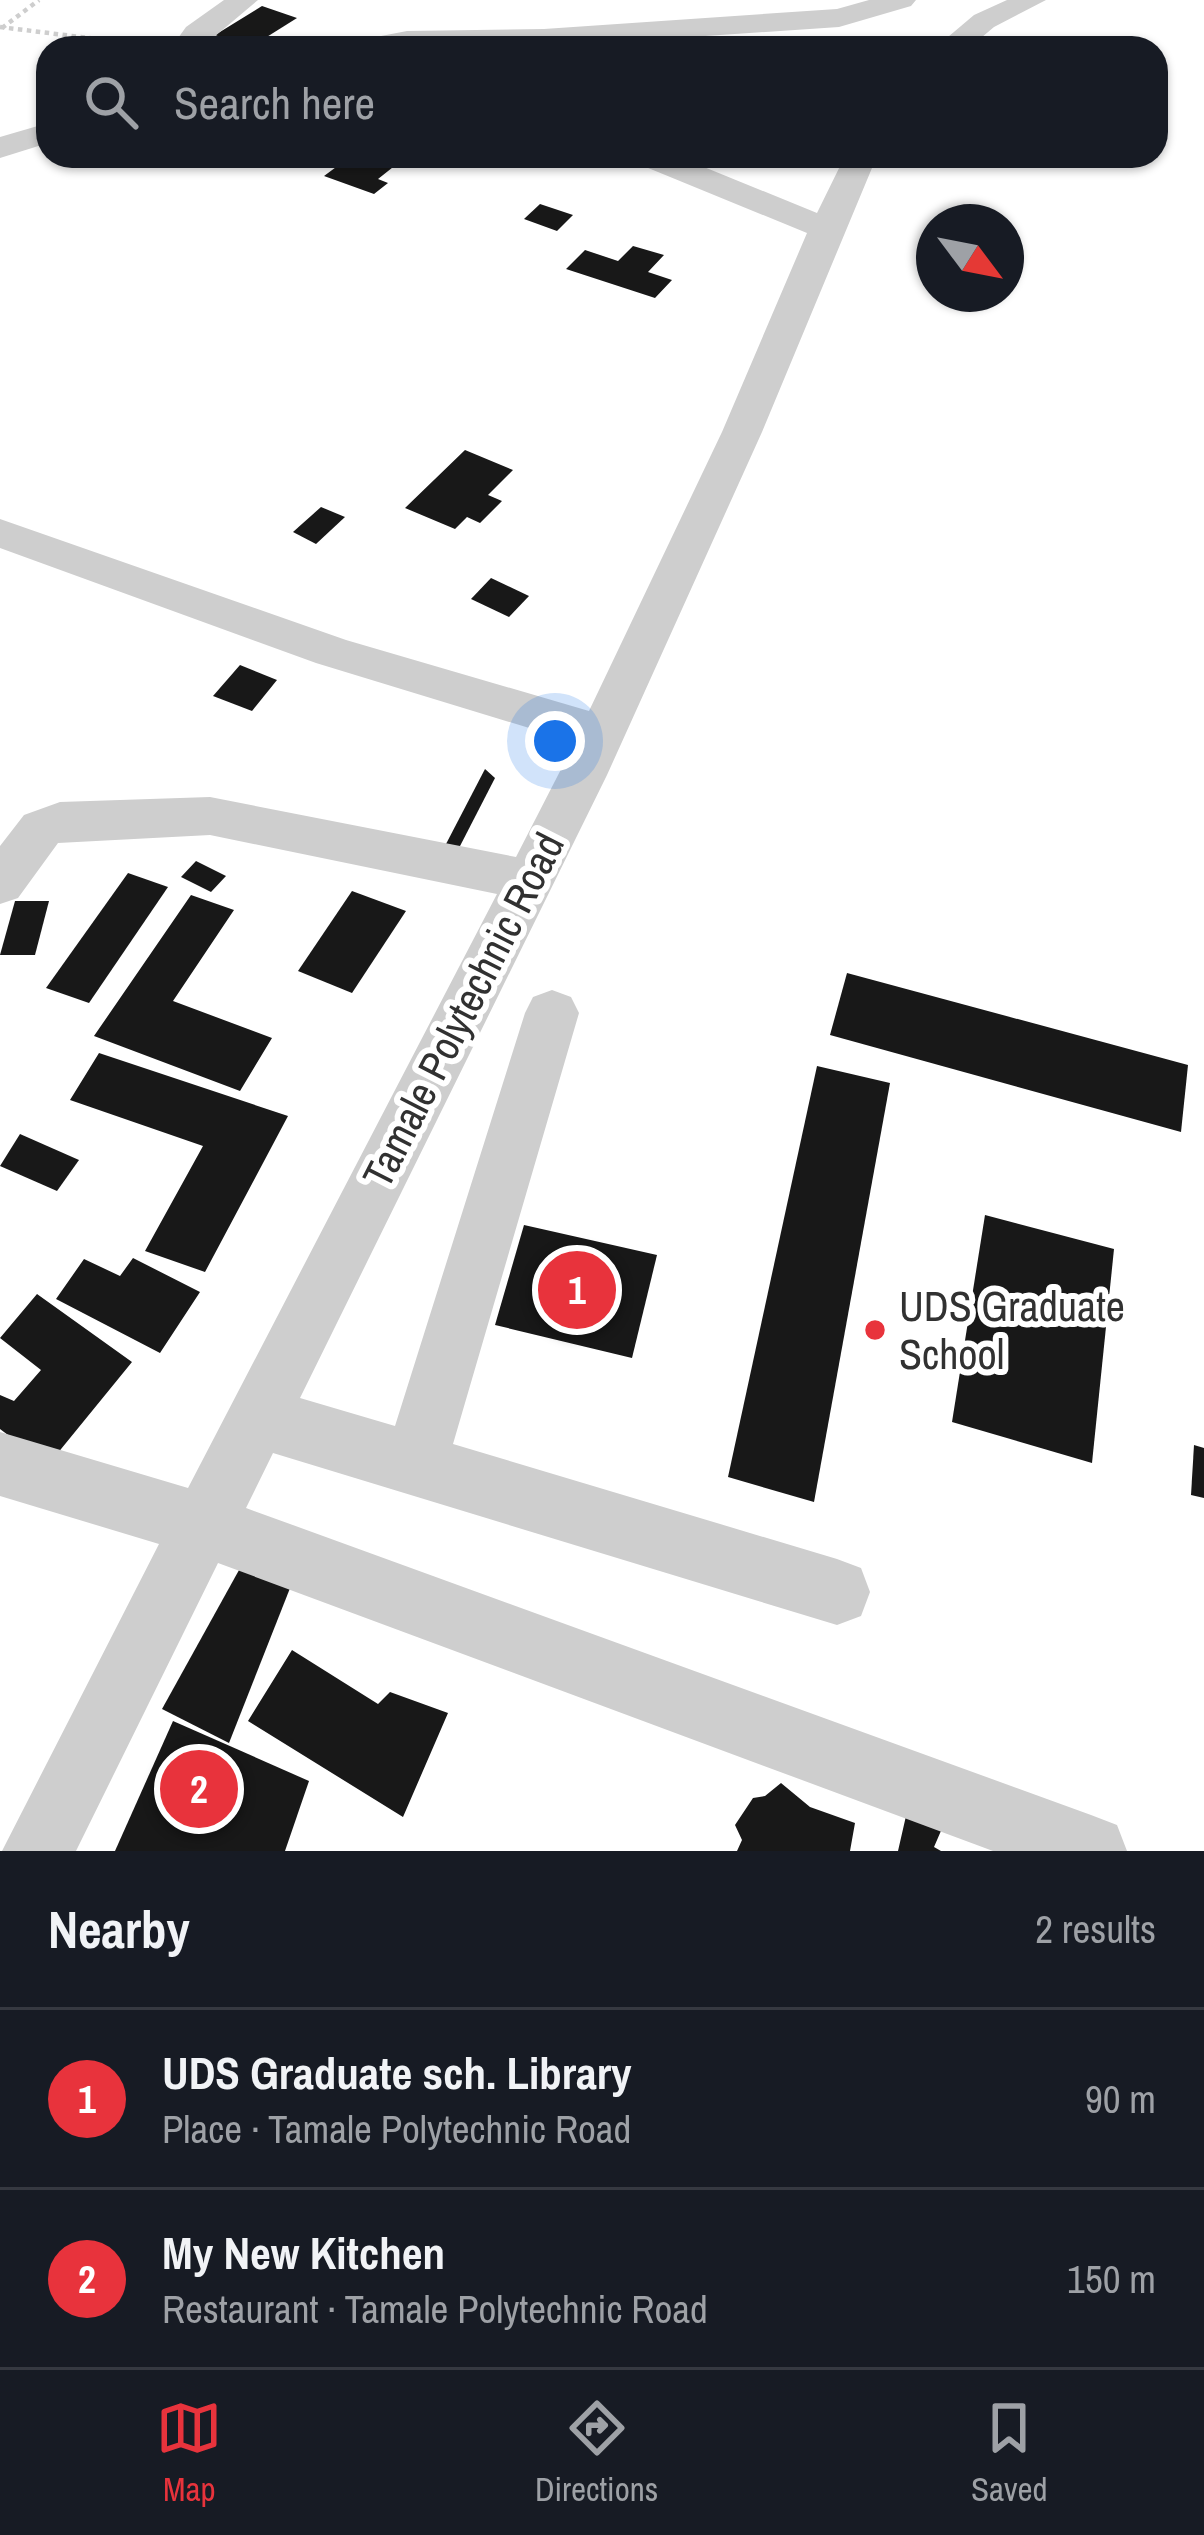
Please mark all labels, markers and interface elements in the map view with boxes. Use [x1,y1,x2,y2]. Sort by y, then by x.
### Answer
search box [36,36,1168,168]
icon: search [78,69,144,135]
text: Search here [174,72,375,133]
north arrow [916,204,1024,312]
your location [525,711,585,771]
street label: Tamale Polytechnic Road [349,823,577,1197]
pin: 1 [538,1245,616,1335]
place label: UDS Graduate School [899,1278,1125,1382]
marker: UDS Graduate School [862,1317,888,1343]
pin: 2 [160,1744,238,1834]
text: Nearby [48,1895,190,1964]
text: 2 results [1035,1903,1156,1955]
text: UDS Graduate sch. Library [162,2042,632,2103]
text: 1 [78,2073,96,2125]
text: 90 m [1085,2073,1156,2125]
text: Place · Tamale Polytechnic Road [162,2103,631,2155]
text: My New Kitchen [162,2222,445,2283]
text: 2 [78,2253,96,2305]
text: 150 m [1067,2253,1156,2305]
text: Restaurant · Tamale Polytechnic Road [162,2283,708,2335]
tab: Map [156,2395,222,2511]
tab: Directions [535,2395,658,2511]
tab: Saved [971,2395,1048,2511]

